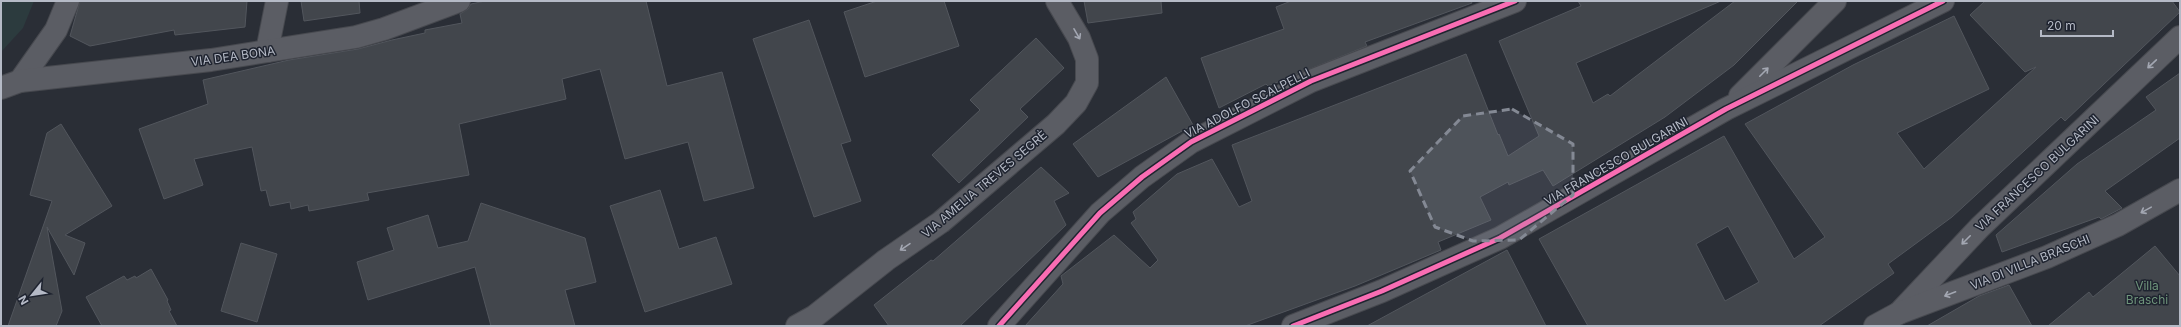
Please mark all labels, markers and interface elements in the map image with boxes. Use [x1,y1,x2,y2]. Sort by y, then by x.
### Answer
scale bar [2041,12,2113,38]
text: 20 m [2047,18,2076,33]
one-way arrow [1073,28,1081,40]
street label: VIA DEA BONA [190,43,276,69]
one-way arrow [2147,59,2157,69]
street label: VIA ADOLFO SCALPELLI [1182,65,1312,141]
one-way arrow [1759,67,1769,77]
street label: VIA FRANCESCO BULGARINI [1972,112,2102,234]
street label: VIA FRANCESCO BULGARINI [1541,114,1691,208]
street label: VIA AMELIA TREVES SEGRÈ [918,127,1050,241]
one-way arrow [2140,206,2152,214]
street label: VIA DI VILLA BRASCHI [1968,231,2092,293]
one-way arrow [1961,235,1971,245]
one-way arrow [900,243,911,251]
north arrow [12,275,52,315]
park label: Villa Braschi [2126,278,2168,307]
one-way arrow [1944,290,1956,298]
text: N [15,293,31,307]

